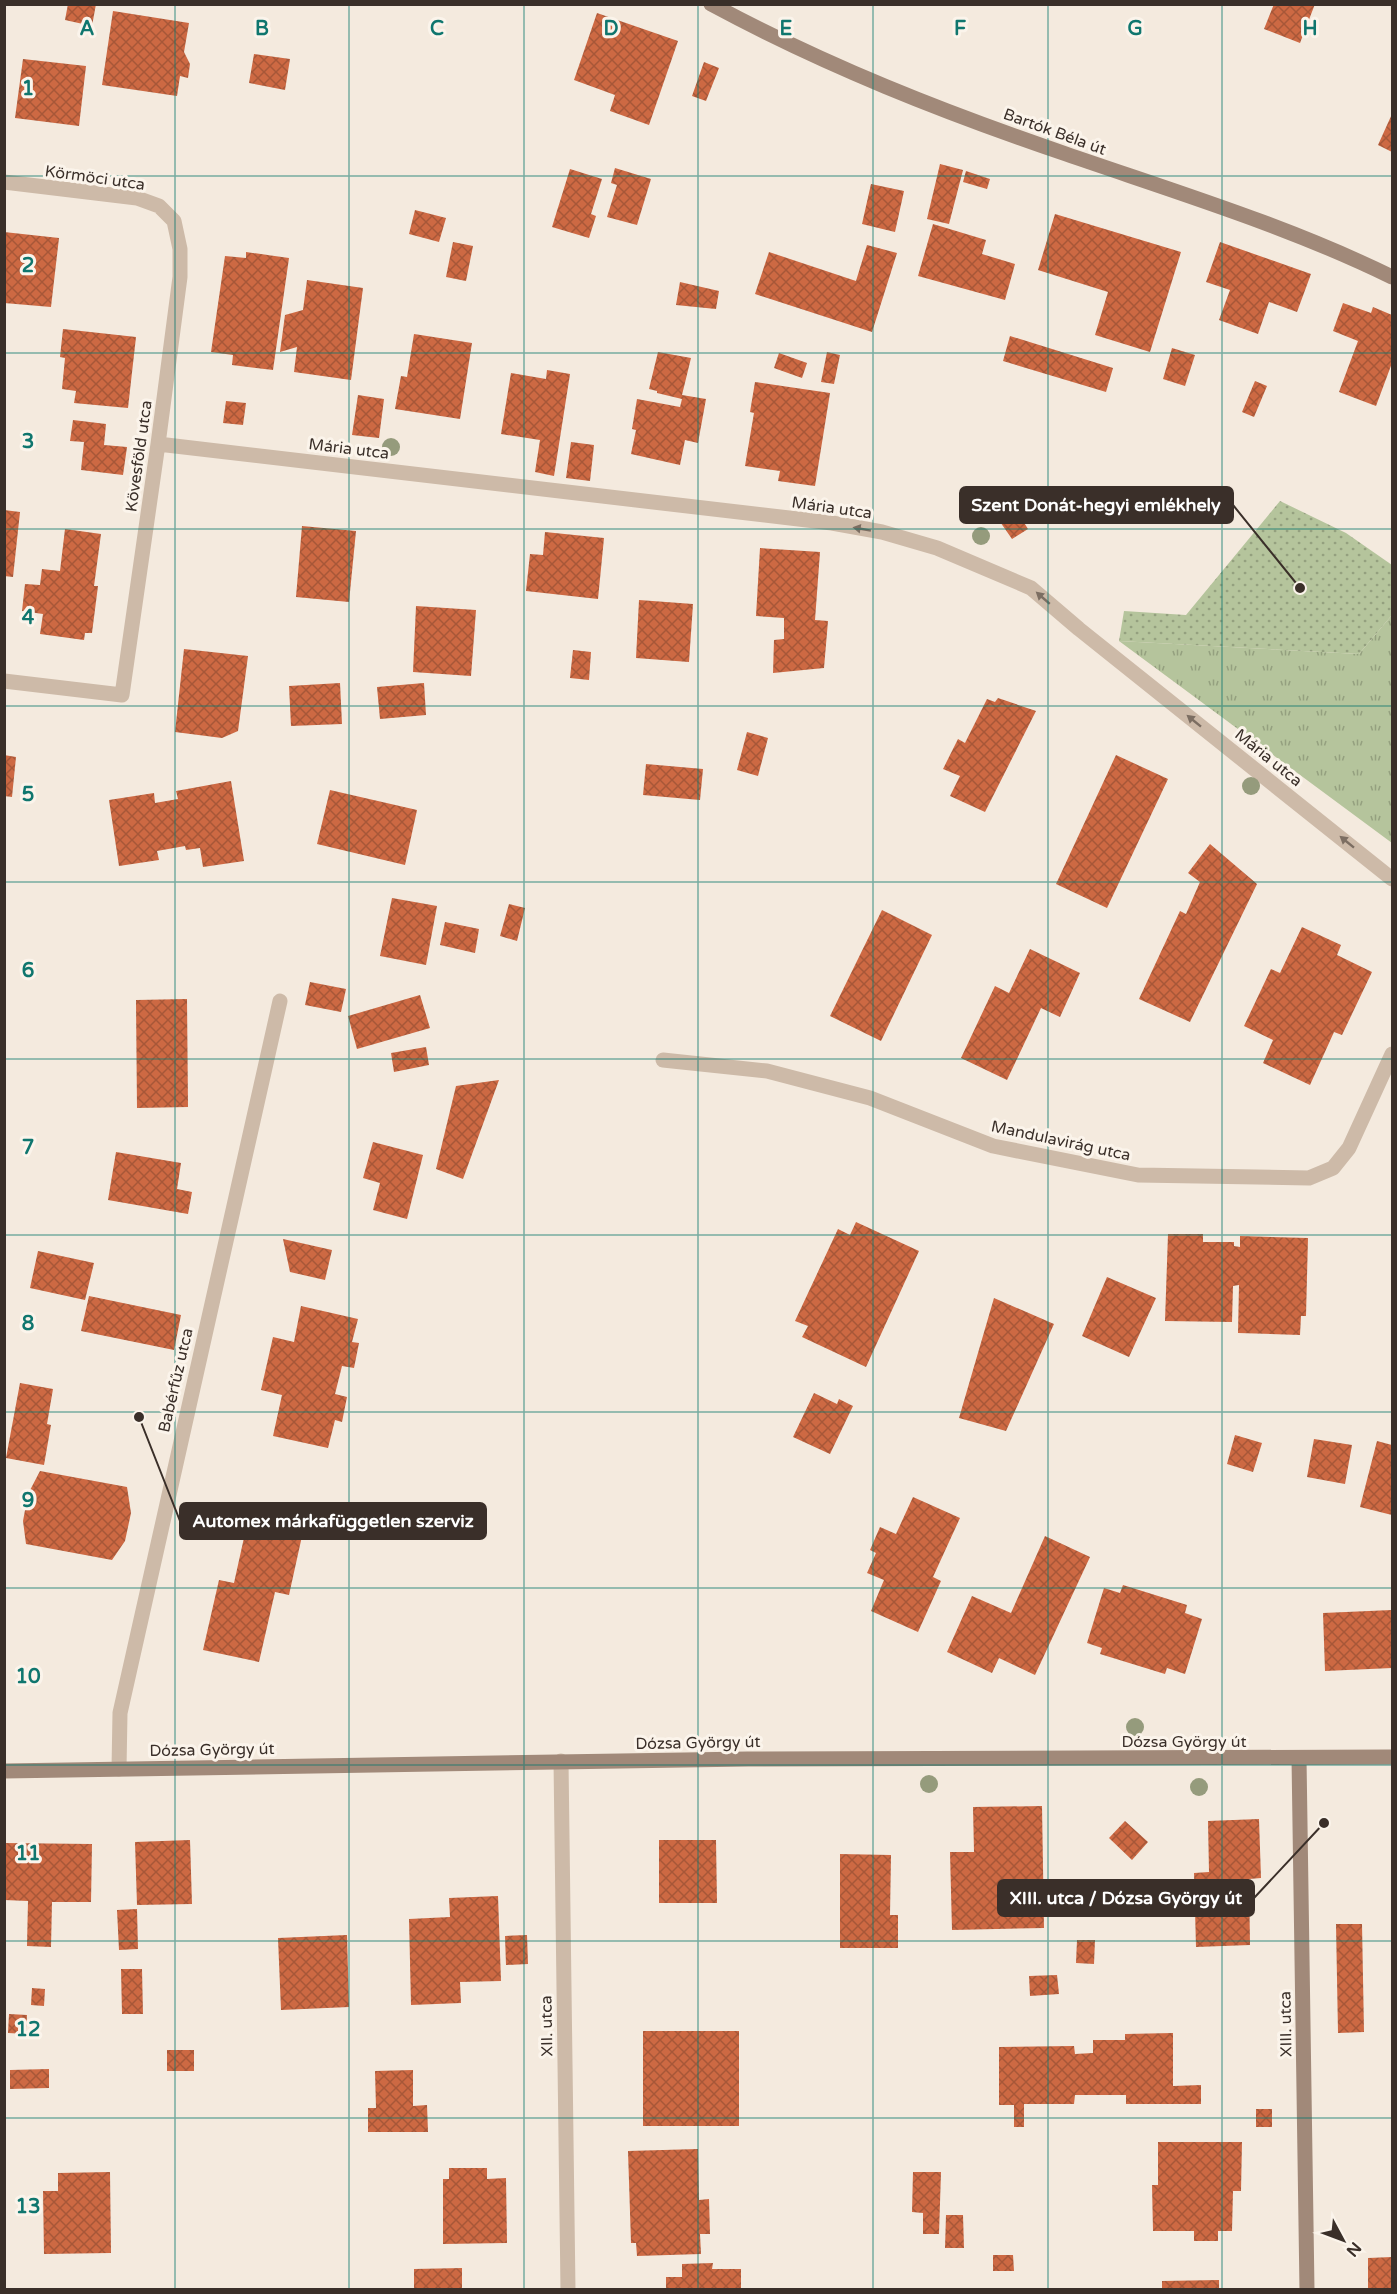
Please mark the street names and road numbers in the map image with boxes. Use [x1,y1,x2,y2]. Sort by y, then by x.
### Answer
street label: Bartók Béla út [1001,104,1109,160]
street label: Körmöci utca [43,161,146,195]
street label: Kövesföld utca [121,399,157,513]
street label: Mária utca [307,434,390,464]
street label: Mária utca [790,492,873,524]
street label: Mária utca [1231,725,1306,791]
street label: Mandulavirág utca [989,1116,1132,1166]
street label: Babérfűz utca [154,1326,198,1434]
street label: Dózsa György út [635,1732,761,1754]
street label: Dózsa György út [1121,1732,1247,1752]
street label: Dózsa György út [149,1739,275,1761]
street label: XIII. utca [1275,1991,1297,2057]
street label: XII. utca [536,1995,558,2057]

